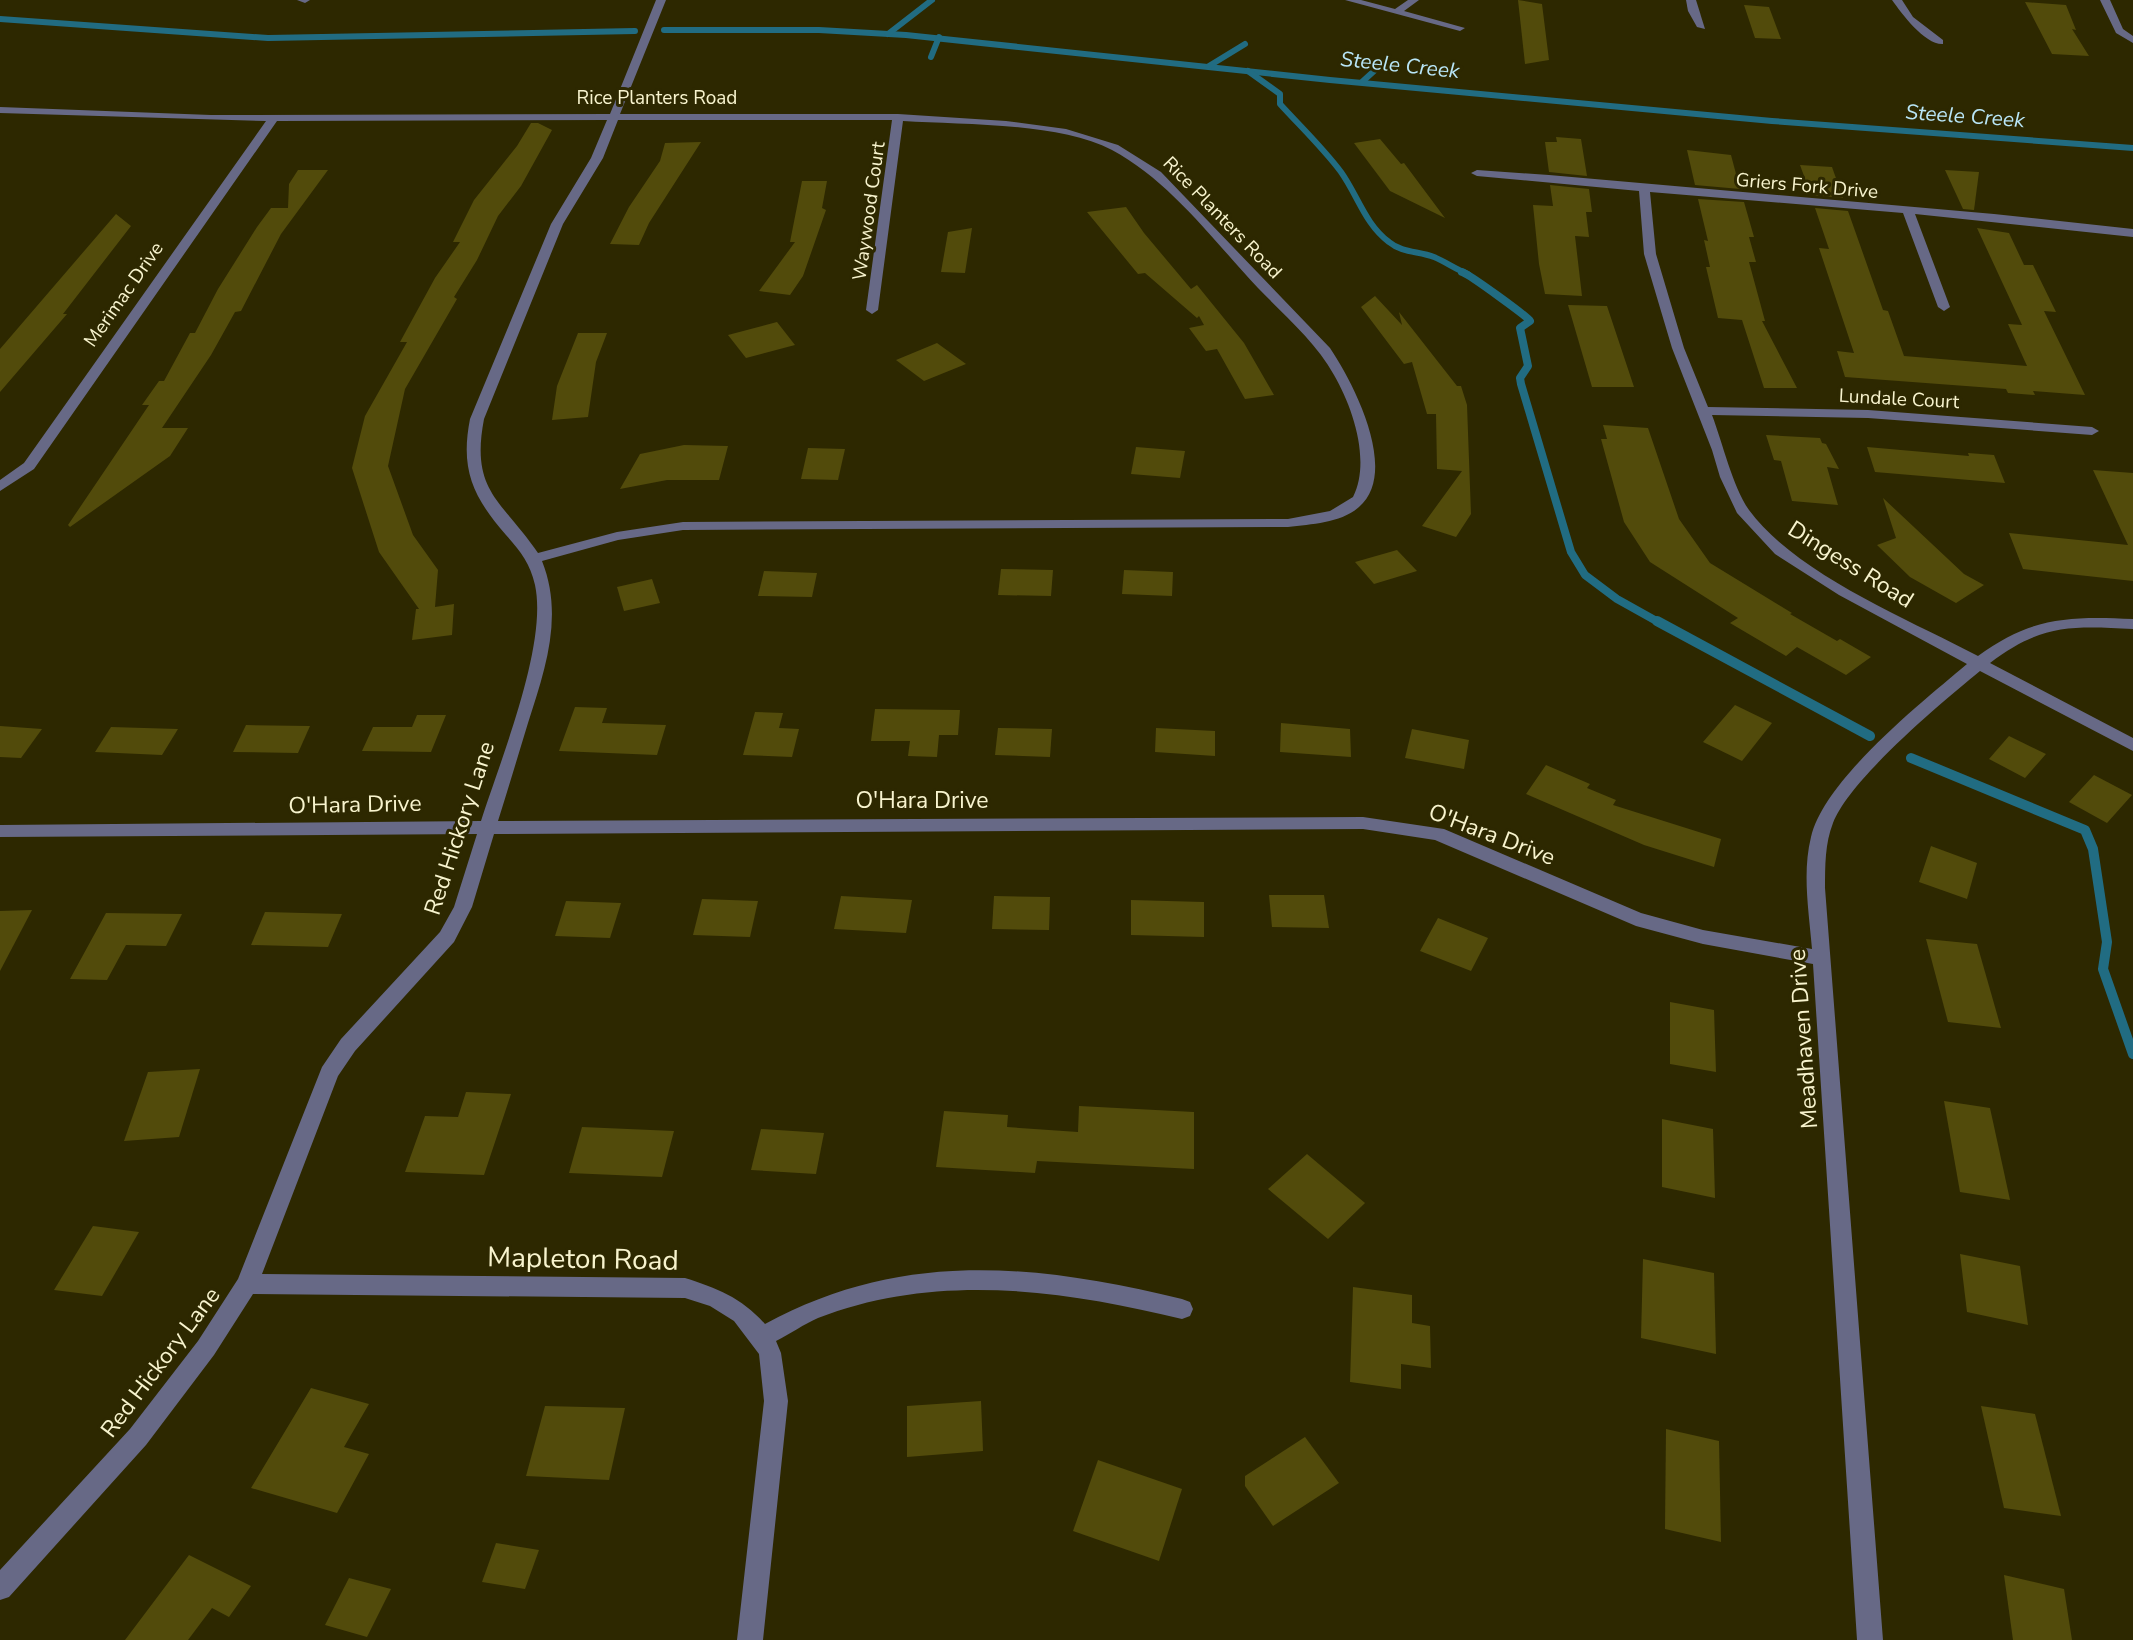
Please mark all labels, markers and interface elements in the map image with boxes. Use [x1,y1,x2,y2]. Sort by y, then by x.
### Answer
water label: Steele Creek [1339,45,1461,85]
street label: Rice Planters Road [577,85,737,111]
water label: Steele Creek [1904,98,2026,134]
street label: Waywood Court [846,140,892,282]
street label: Rice Planters Road [1157,151,1287,285]
street label: Griers Fork Drive [1735,167,1879,205]
street label: Merimac Drive [78,237,170,352]
street label: Lundale Court [1838,383,1960,415]
street label: Dingess Road [1782,513,1919,615]
street label: Red Hickory Lane [417,737,502,919]
street label: O'Hara Drive [855,785,989,816]
street label: O'Hara Drive [288,788,422,821]
street label: O'Hara Drive [1424,796,1560,873]
street label: Meadhaven Drive [1782,948,1825,1130]
street label: Mapleton Road [487,1238,679,1280]
street label: Red Hickory Lane [94,1281,227,1444]

